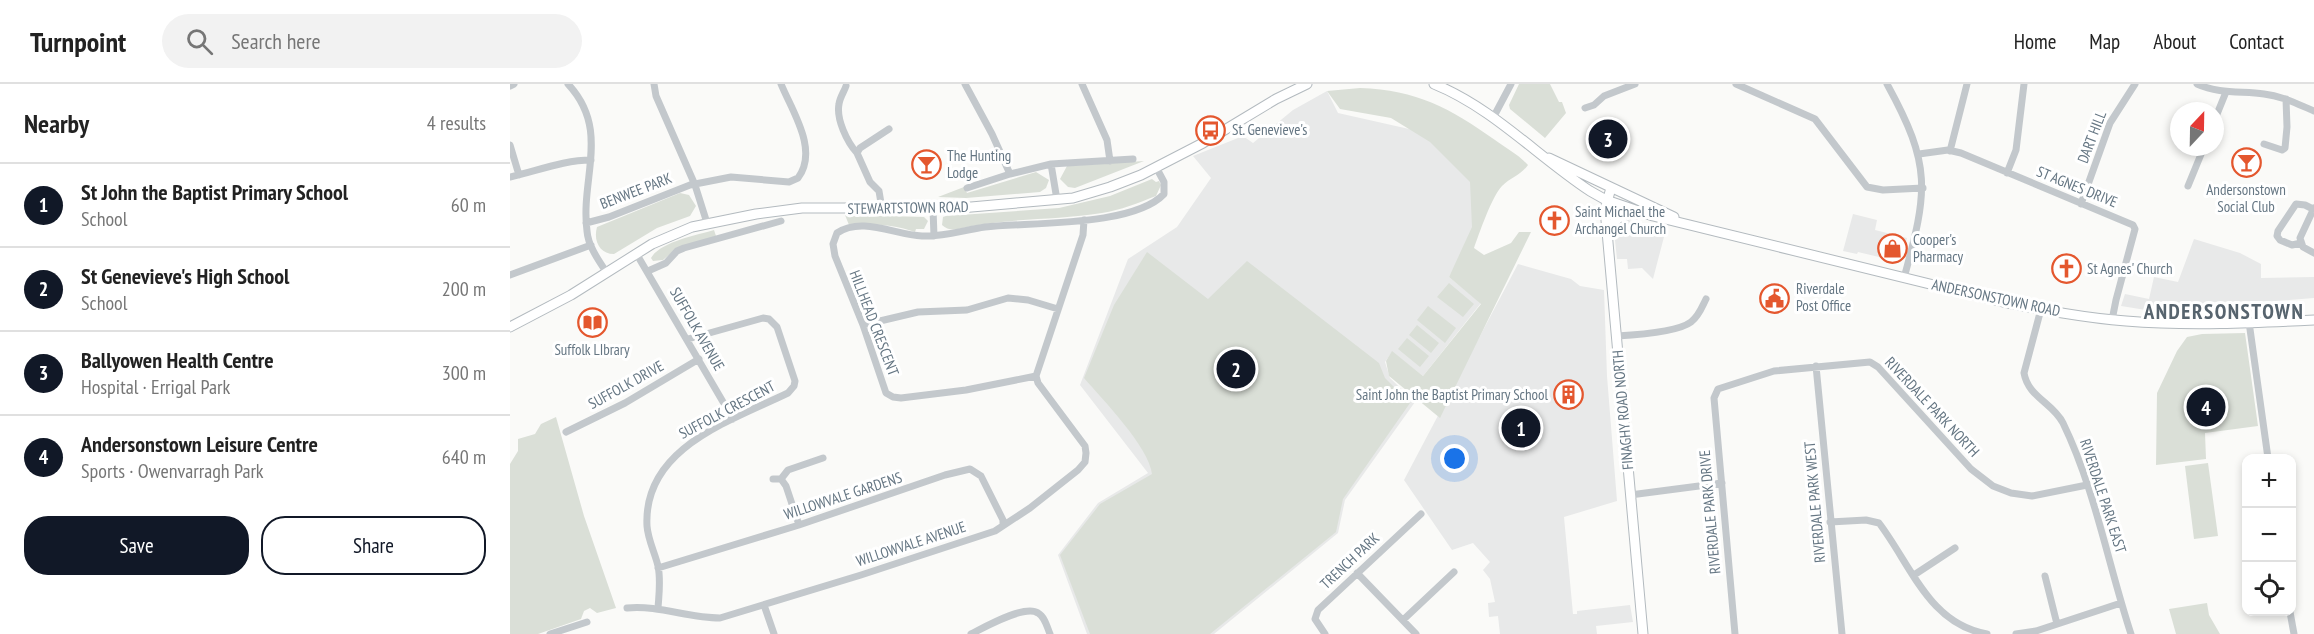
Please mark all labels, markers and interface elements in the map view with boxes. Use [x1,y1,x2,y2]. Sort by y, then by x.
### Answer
search box [162,14,582,68]
text: Turnpoint [30,23,126,60]
icon: search [183,25,216,58]
text: Search here [231,27,321,55]
text: Home [2014,28,2056,55]
text: Map [2089,28,2120,55]
text: About [2153,28,2196,55]
text: Contact [2229,28,2284,55]
north arrow [2170,102,2224,156]
text: Nearby [24,107,89,140]
street label: DART HILL [2073,107,2110,166]
text: 4 results [427,110,486,136]
bus stop icon: St. Genevieve's [1195,114,1227,146]
pin: 3 [1588,116,1628,162]
place label: St. Genevieve's [1232,120,1307,139]
place label: The Hunting Lodge [947,146,1011,182]
bar icon: Andersonstown Social Club [2230,147,2262,179]
bar icon: The Hunting Lodge [910,149,942,181]
street label: ST AGNES DRIVE [2034,162,2120,211]
street label: BENWEE PARK [597,168,675,213]
text: St John the Baptist Primary School [81,178,348,206]
place label: Andersonstown Social Club [2206,180,2286,216]
text: 1 [39,192,48,218]
text: 60 m [451,192,486,218]
street label: STEWARTSTOWN ROAD [847,197,969,218]
place label: Saint Michael the Archangel Church [1575,202,1666,238]
church icon: Saint Michael the Archangel Church [1538,205,1570,237]
text: School [81,206,127,232]
place label: Cooper's Pharmacy [1913,230,1963,266]
shop icon: Cooper's Pharmacy [1876,233,1908,265]
church icon: St Agnes' Church [2050,253,2082,285]
place label: St Agnes' Church [2087,259,2173,278]
text: St Genevieve's High School [81,262,289,290]
street label: HILLHEAD CRESCENT [846,267,903,379]
street label: ANDERSONSTOWN ROAD [1930,275,2062,320]
text: 2 [39,276,48,302]
text: 200 m [442,276,486,302]
place label: Riverdale Post Office [1796,279,1851,315]
public building icon: Riverdale Post Office [1759,282,1791,314]
street label: SUFFOLK AVENUE [666,284,729,374]
text: School [81,290,127,316]
district label: ANDERSONSTOWN [2143,298,2304,325]
library icon: Suffolk LIbrary [576,307,608,339]
place label: Suffolk LIbrary [554,340,630,359]
text: Ballyowen Health Centre [81,346,274,374]
pin: 2 [1216,346,1256,392]
street label: FINAGHY ROAD NORTH [1608,349,1637,471]
street label: RIVERDALE PARK NORTH [1881,353,1984,461]
street label: SUFFOLK DRIVE [585,356,667,413]
text: 3 [39,360,48,386]
text: 300 m [442,360,486,386]
text: Hospital · Errigal Park [81,374,230,400]
street label: SUFFOLK CRESCENT [675,376,778,443]
building icon: Saint John the Baptist Primary School [1553,379,1585,411]
pin: 4 [2186,384,2226,430]
place label: Saint John the Baptist Primary School [1356,385,1548,404]
pin: 1 [1502,406,1540,450]
text: Andersonstown Leisure Centre [81,430,318,458]
street label: RIVERDALE PARK EAST [2076,436,2131,556]
street label: RIVERDALE PARK WEST [1800,440,1829,563]
text: 4 [39,444,48,470]
text: 640 m [442,444,486,470]
your location [1440,444,1469,473]
street label: RIVERDALE PARK DRIVE [1695,449,1724,575]
map controls [2242,454,2296,616]
button: + [2242,454,2296,508]
text: Sports · Owenvarragh Park [81,458,264,484]
street label: WILLOWVALE GARDENS [781,468,904,524]
button: − [2242,508,2296,562]
button: Save [24,516,249,575]
button: Share [261,516,486,575]
street label: WILLOWVALE AVENUE [854,517,968,570]
street label: TRENCH PARK [1316,528,1384,593]
button: locate [2242,562,2296,616]

